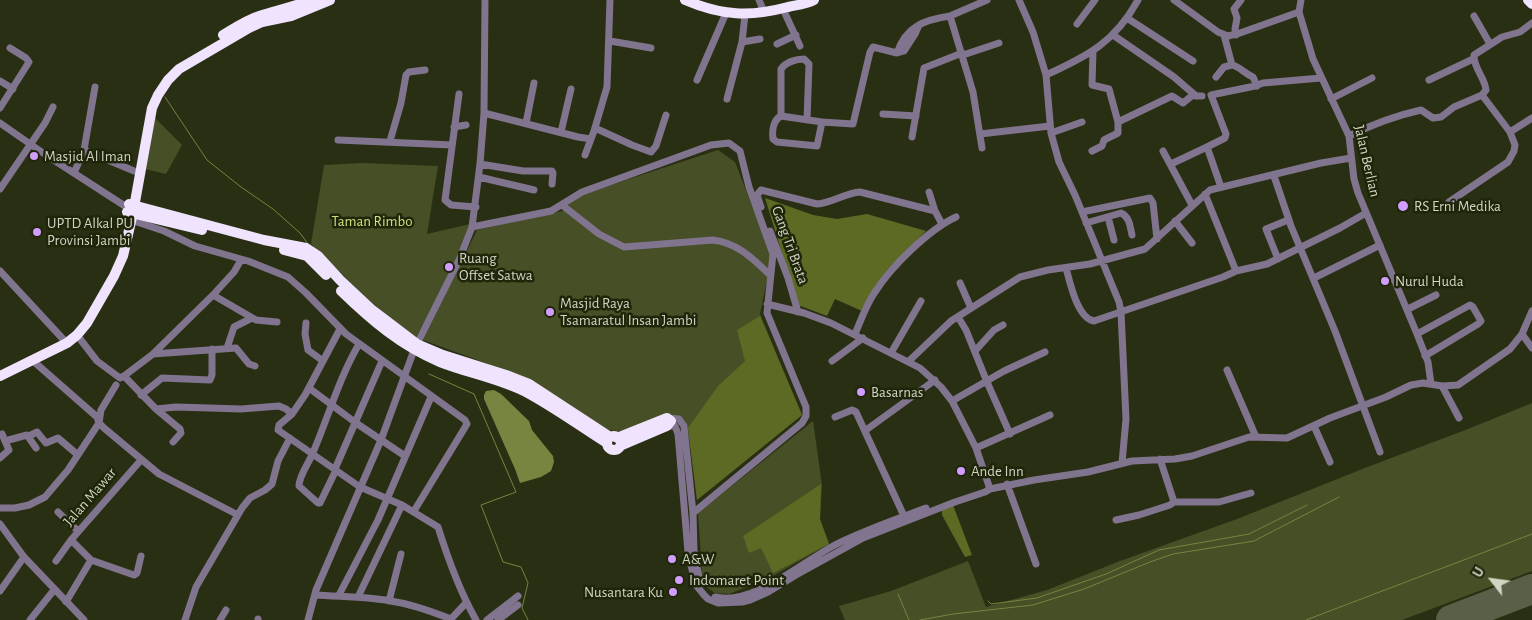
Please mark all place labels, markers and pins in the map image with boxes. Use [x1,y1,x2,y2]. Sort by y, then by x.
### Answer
place label: Masjid Al Iman [44,147,131,165]
marker: Masjid Al Iman [28,150,40,162]
place label: RS Erni Medika [1414,197,1501,215]
marker: RS Erni Medika [1396,199,1410,213]
place label: UPTD Alkal PU Provinsi Jambi [47,214,133,249]
marker: UPTD Alkal PU Provinsi Jambi [31,226,43,238]
place label: Ruang Offset Satwa [459,249,533,284]
marker: Ruang Offset Satwa [443,261,455,273]
place label: Nurul Huda [1395,272,1464,290]
marker: Nurul Huda [1379,275,1391,287]
place label: Masjid Raya Tsamaratul Insan Jambi [560,294,696,329]
marker: Masjid Raya Tsamaratul Insan Jambi [544,306,556,318]
place label: Basarnas [871,383,923,401]
marker: Basarnas [855,386,867,398]
place label: Ande Inn [971,462,1024,480]
marker: Ande Inn [955,465,967,477]
place label: A&W [682,550,714,568]
marker: A&W [666,553,678,565]
place label: Indomaret Point [689,571,784,589]
marker: Indomaret Point [673,574,685,586]
place label: Nusantara Ku [584,583,663,601]
marker: Nusantara Ku [667,586,679,598]

